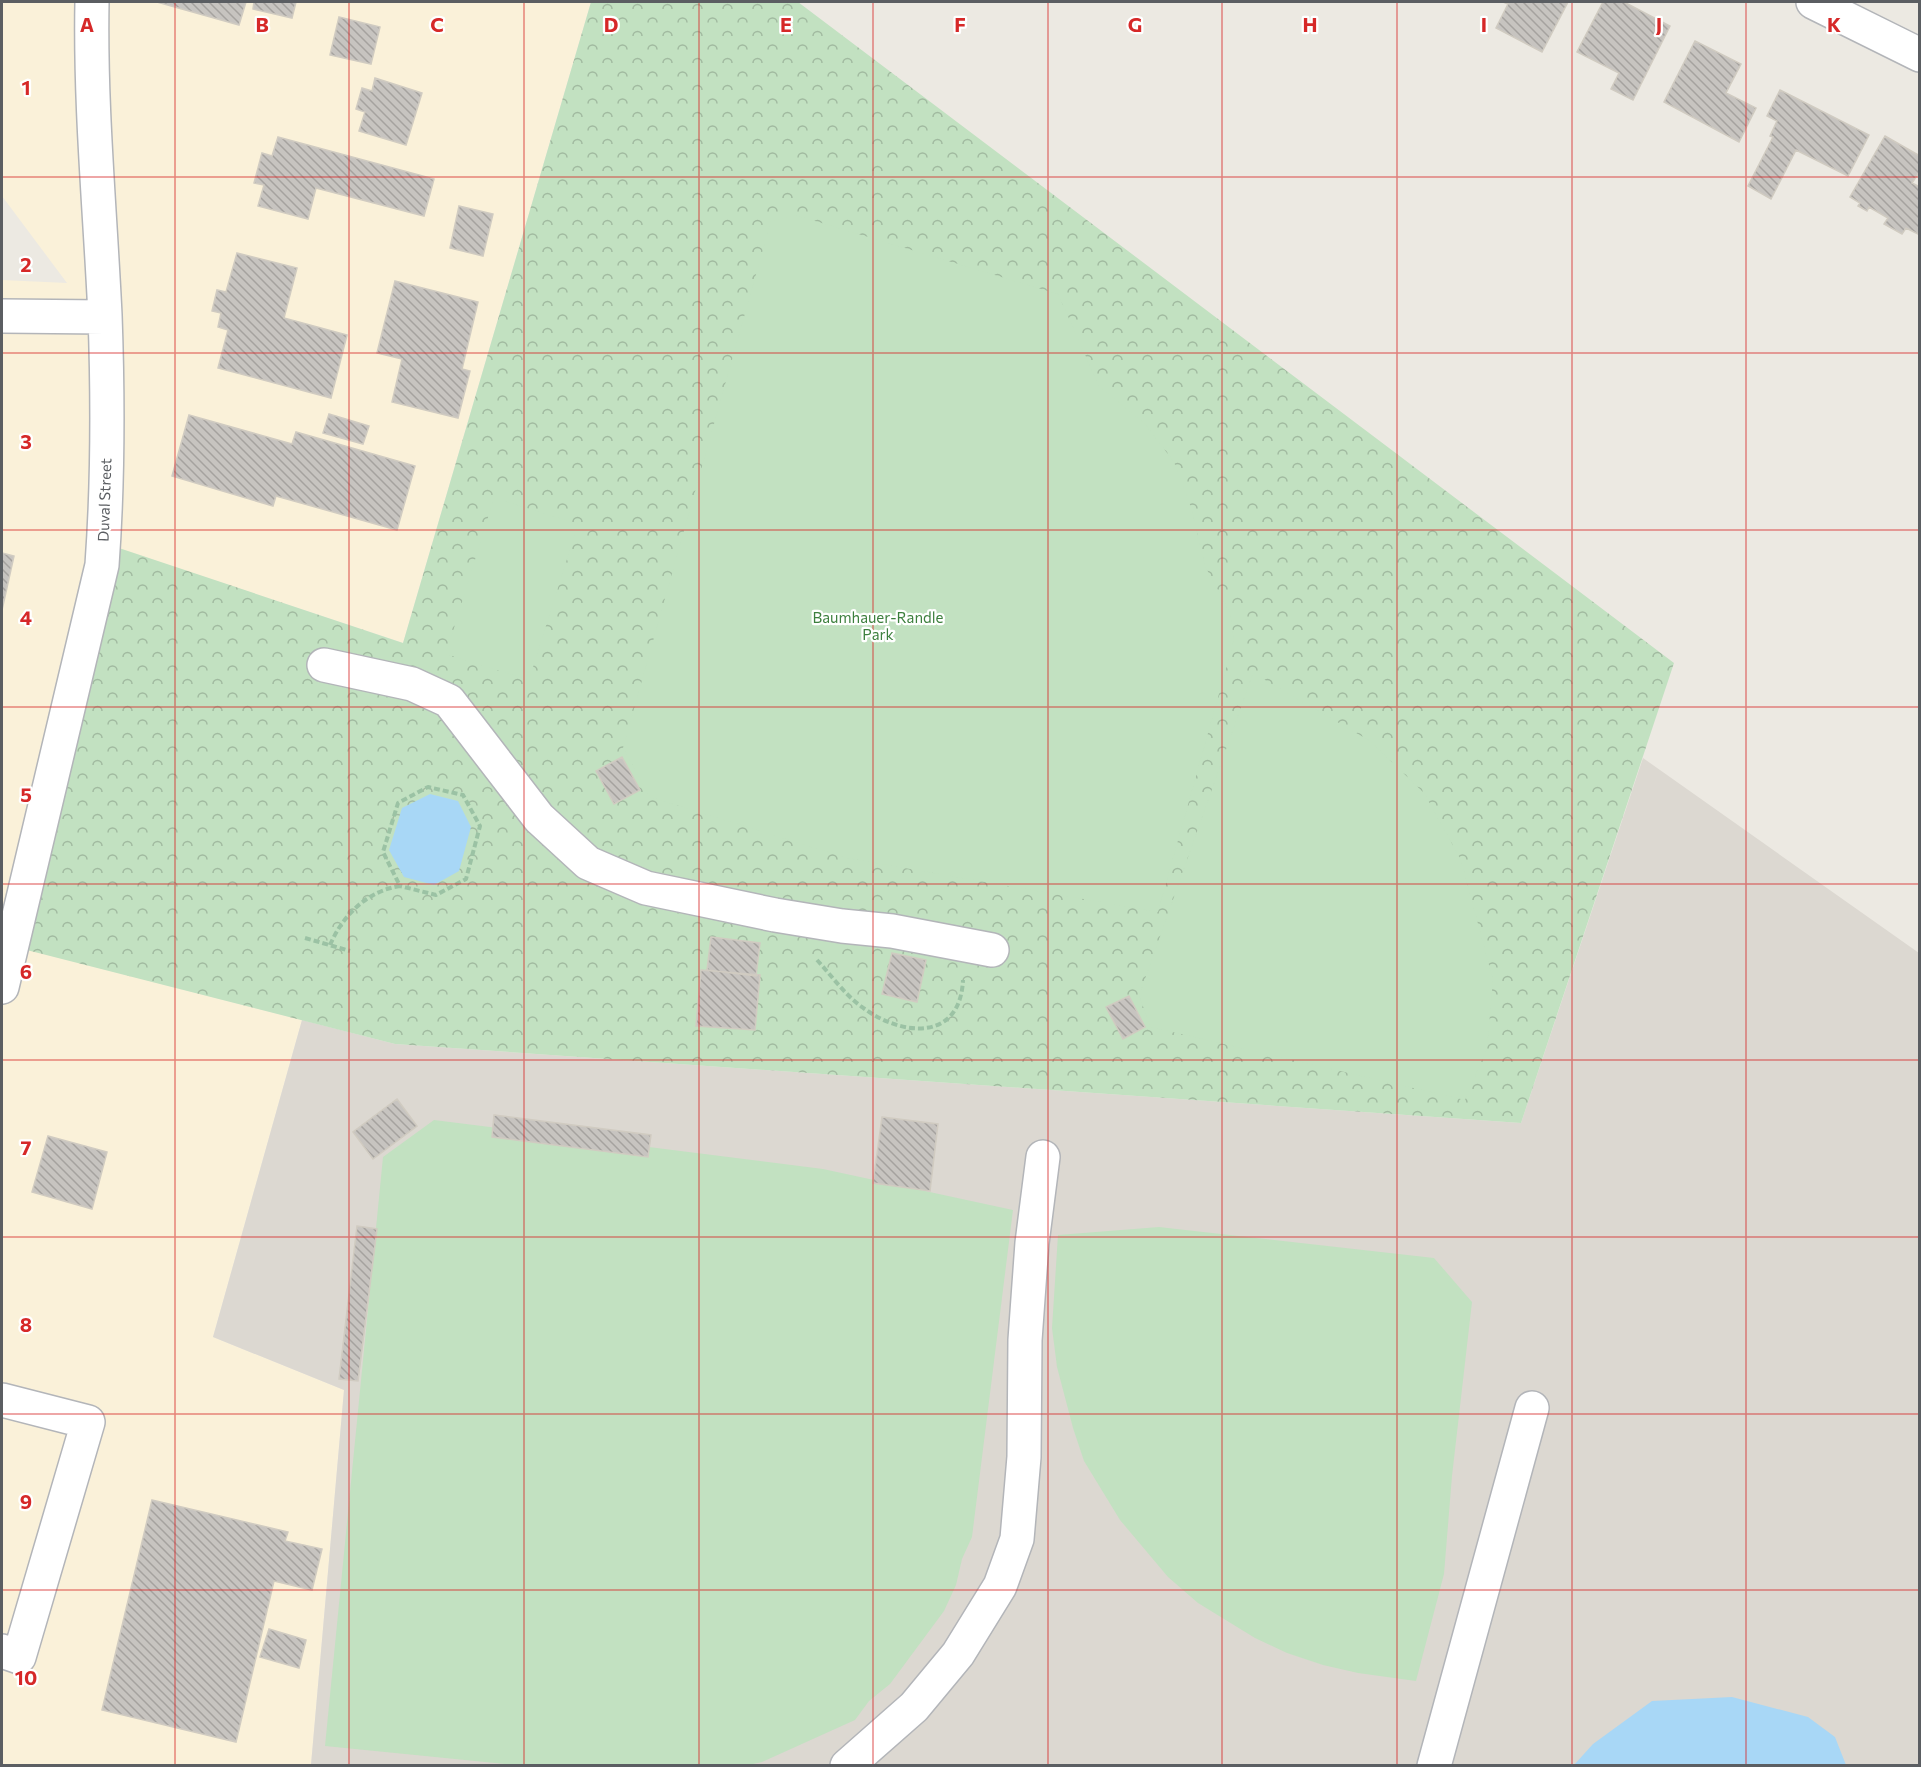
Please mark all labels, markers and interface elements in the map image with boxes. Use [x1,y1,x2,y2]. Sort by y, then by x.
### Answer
text: A [80,12,94,36]
text: B [255,12,269,36]
text: C [430,12,444,36]
text: D [604,12,618,36]
text: E [780,12,792,36]
text: F [954,12,966,36]
text: G [1128,12,1142,36]
text: H [1303,12,1318,36]
text: I [1481,12,1487,36]
text: J [1656,12,1662,36]
text: K [1827,12,1841,36]
text: 1 [21,75,31,99]
text: 2 [20,252,32,276]
text: 3 [20,429,32,453]
street label: Duval Street [94,458,114,542]
text: 4 [20,605,32,629]
park label: Baumhauer-Randle Park [813,608,944,643]
text: 5 [20,782,32,806]
text: 6 [20,959,32,983]
text: 7 [21,1135,32,1159]
text: 8 [20,1312,32,1336]
text: 9 [20,1489,32,1513]
text: 10 [15,1665,37,1689]

